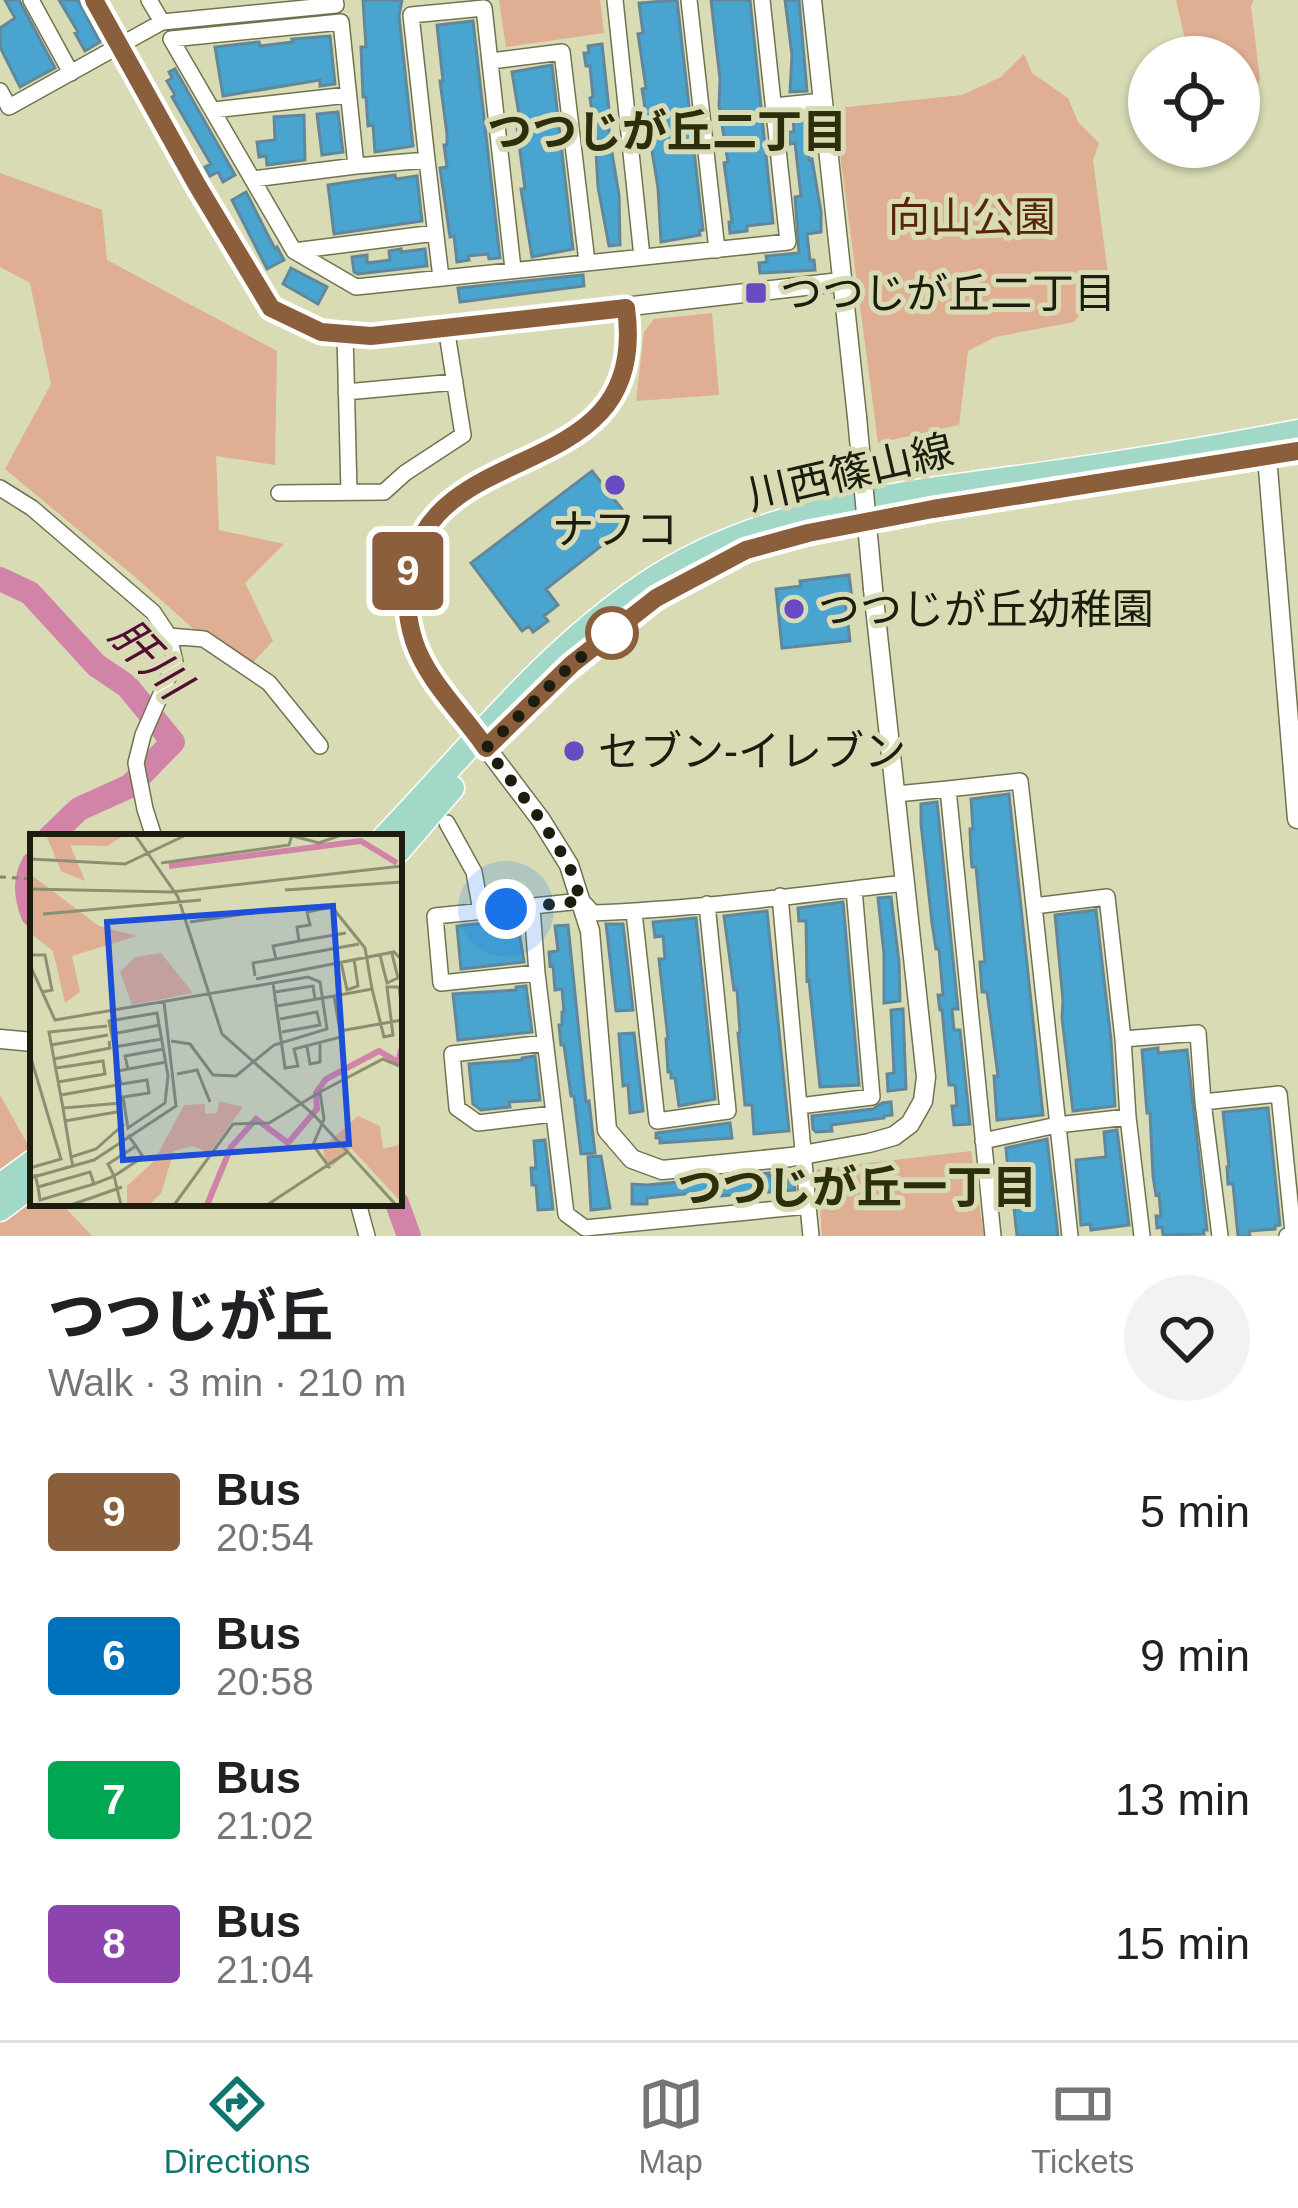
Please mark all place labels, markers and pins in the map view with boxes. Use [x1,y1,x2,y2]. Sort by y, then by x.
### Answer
place label: つつじが丘二丁目 [780,270,1116,317]
marker: つつじが丘二丁目 [743,280,769,306]
marker: ナフコ [602,472,628,498]
place label: ナフコ [552,506,678,553]
place label: つつじが丘幼稚園 [818,586,1154,633]
marker: つつじが丘幼稚園 [781,596,807,622]
unlabelled marker [587,608,637,658]
place label: セブン-イレブン [598,728,906,775]
marker: セブン-イレブン [561,738,587,764]

